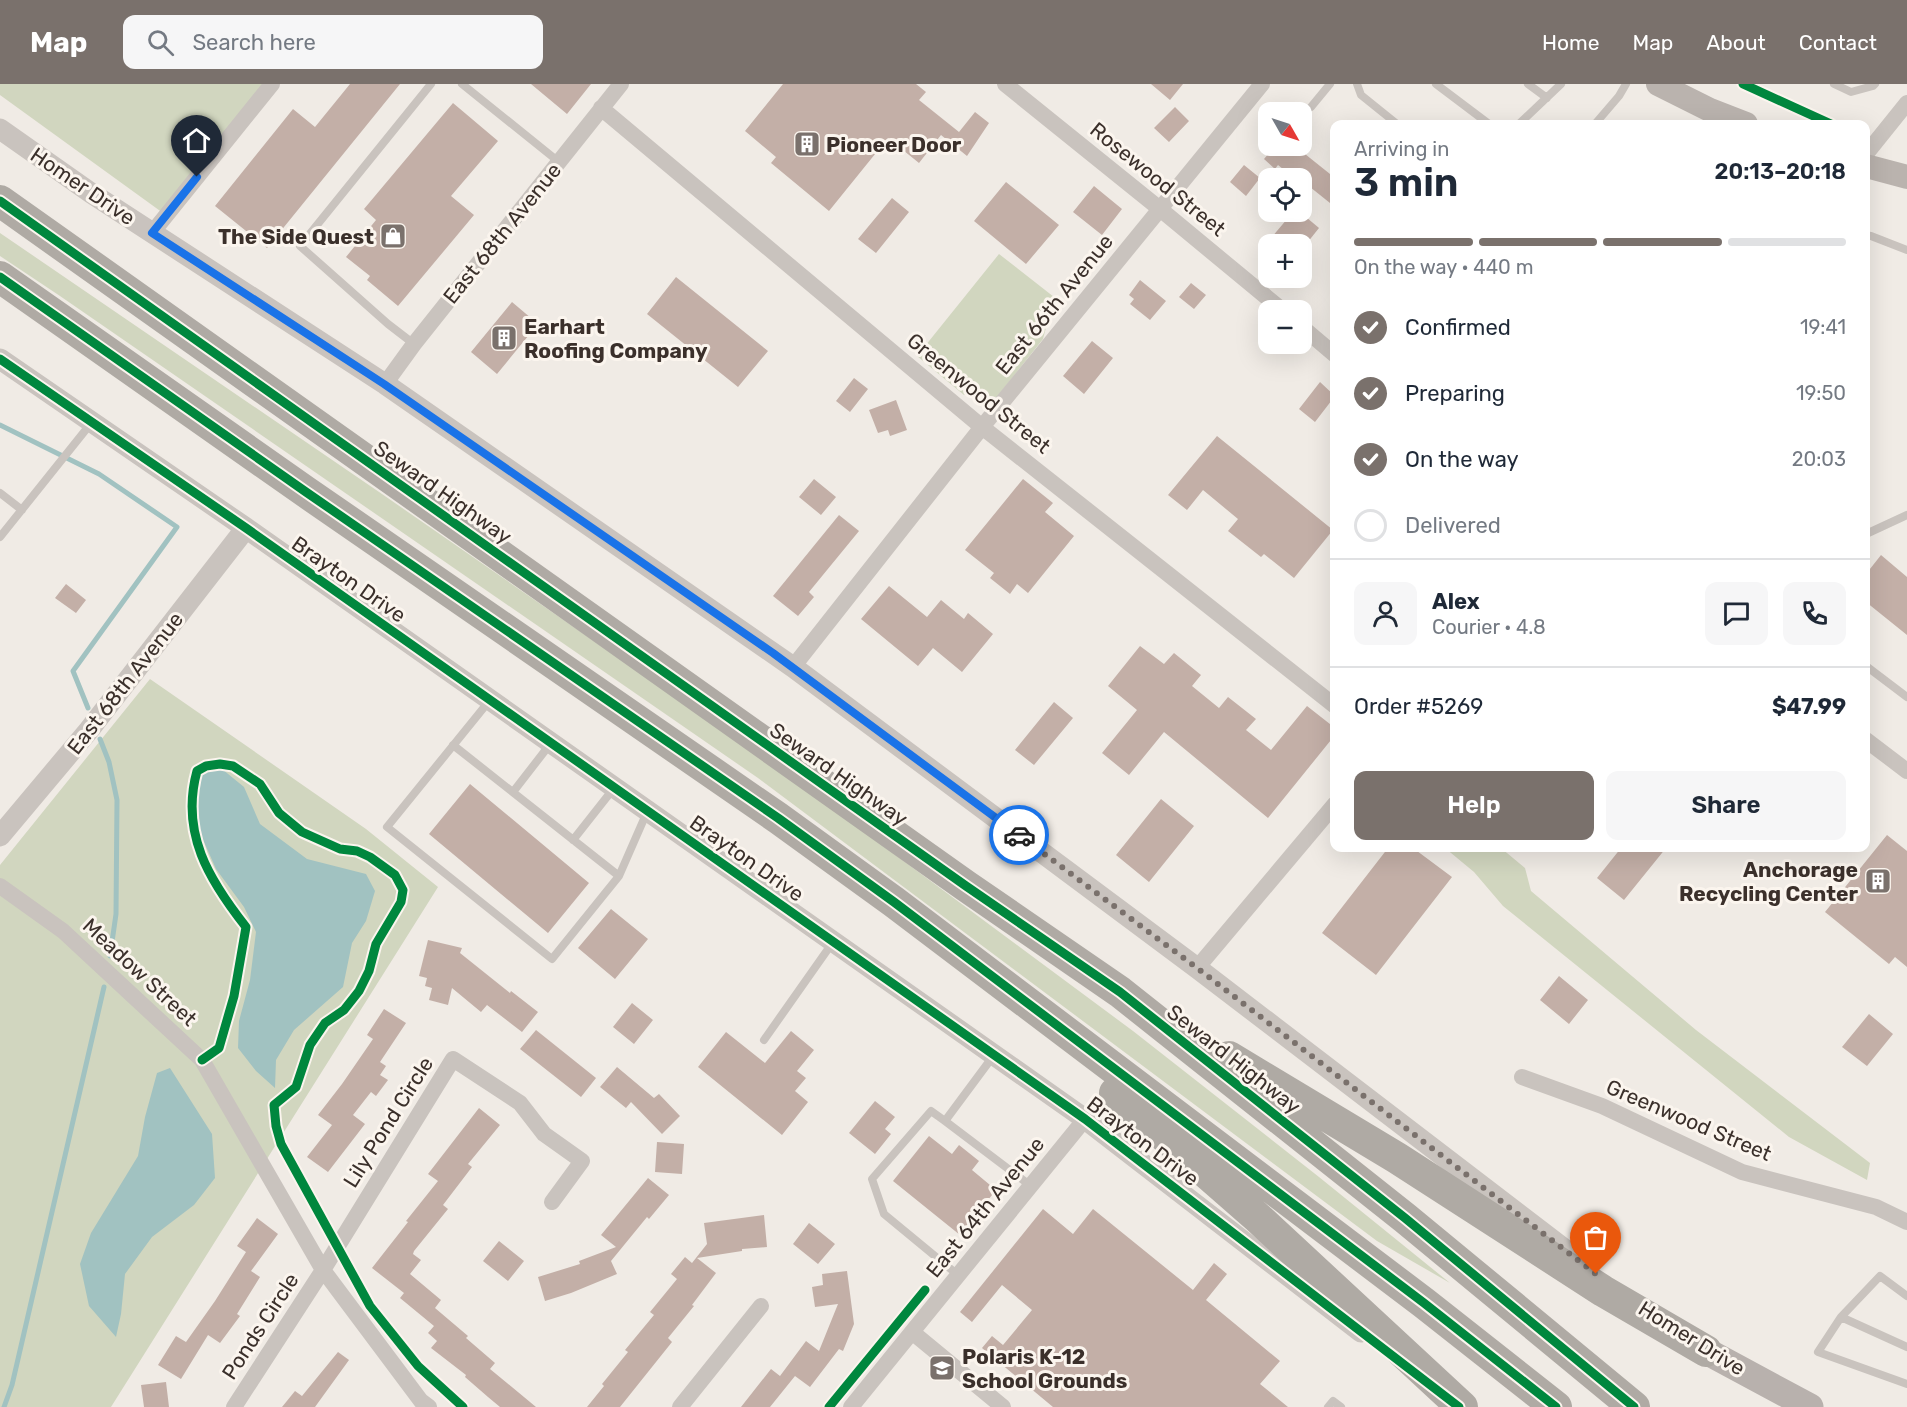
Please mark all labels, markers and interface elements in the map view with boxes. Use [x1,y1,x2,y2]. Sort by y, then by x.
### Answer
search box [123,15,543,69]
text: Map [30,26,87,59]
icon: search [144,26,177,59]
text: Search here [192,29,316,56]
text: Home [1542,30,1599,55]
text: Map [1632,30,1673,55]
text: About [1706,30,1766,55]
text: Contact [1799,30,1877,55]
north arrow [1258,102,1312,156]
map controls [1258,102,1312,354]
pin [171,115,222,177]
street label: Rosewood Street [1085,117,1231,241]
icon: home [180,124,213,157]
building icon: Pioneer Door [792,129,822,159]
place label: Pioneer Door [826,132,962,157]
text: Arriving in [1354,137,1449,161]
street label: Homer Drive [26,142,140,230]
street label: East 68th Avenue [438,158,566,308]
text: 20:13–20:18 [1714,158,1846,185]
text: 3 min [1354,160,1459,206]
button: locate [1258,168,1312,222]
shop icon: The Side Quest [378,221,408,251]
place label: The Side Quest [218,224,374,249]
street label: East 66th Avenue [990,229,1118,379]
button: + [1258,234,1312,288]
text: On the way · 440 m [1354,255,1533,279]
button: − [1258,300,1312,354]
icon: check [1354,311,1387,344]
place label: Earhart Roofing Company [524,314,708,363]
text: Confirmed [1405,314,1511,341]
text: 19:41 [1800,315,1846,339]
building icon: Earhart Roofing Company [489,323,519,353]
street label: Greenwood Street [902,328,1056,458]
icon: check [1354,377,1387,410]
text: Preparing [1405,380,1505,407]
text: 19:50 [1796,381,1846,405]
street label: Seward Highway [369,435,517,549]
icon: check [1354,443,1387,476]
text: On the way [1405,446,1519,473]
text: 20:03 [1792,447,1846,471]
text: Delivered [1405,512,1501,539]
street label: Brayton Drive [287,530,411,628]
button: person [1354,582,1417,645]
button: chat [1705,582,1768,645]
button: phone [1783,582,1846,645]
text: Alex [1432,588,1480,615]
street label: East 68th Avenue [62,607,188,759]
text: Courier · 4.8 [1432,615,1546,639]
text: Order #5269 [1354,693,1483,720]
text: $47.99 [1772,693,1846,720]
street label: Seward Highway [765,717,913,831]
button: Help [1354,771,1594,840]
button: Share [1606,771,1846,840]
courier [989,805,1049,865]
street label: Brayton Drive [685,809,809,907]
icon: car [1003,819,1036,852]
place label: Anchorage Recycling Center [1679,857,1858,906]
building icon: Anchorage Recycling Center [1863,866,1893,896]
street label: Meadow Street [78,913,202,1031]
street label: Seward Highway [1162,999,1306,1119]
street label: Lily Pond Circle [338,1052,438,1192]
street label: Greenwood Street [1603,1074,1775,1166]
street label: Brayton Drive [1082,1091,1204,1191]
street label: East 64th Avenue [921,1132,1049,1282]
pin [1570,1212,1621,1274]
icon: bag [1579,1221,1612,1254]
street label: Ponds Circle [216,1268,304,1384]
street label: Homer Drive [1634,1295,1750,1381]
place label: Polaris K-12 School Grounds [962,1344,1127,1393]
school or university icon: Polaris K-12 School Grounds [927,1353,957,1383]

